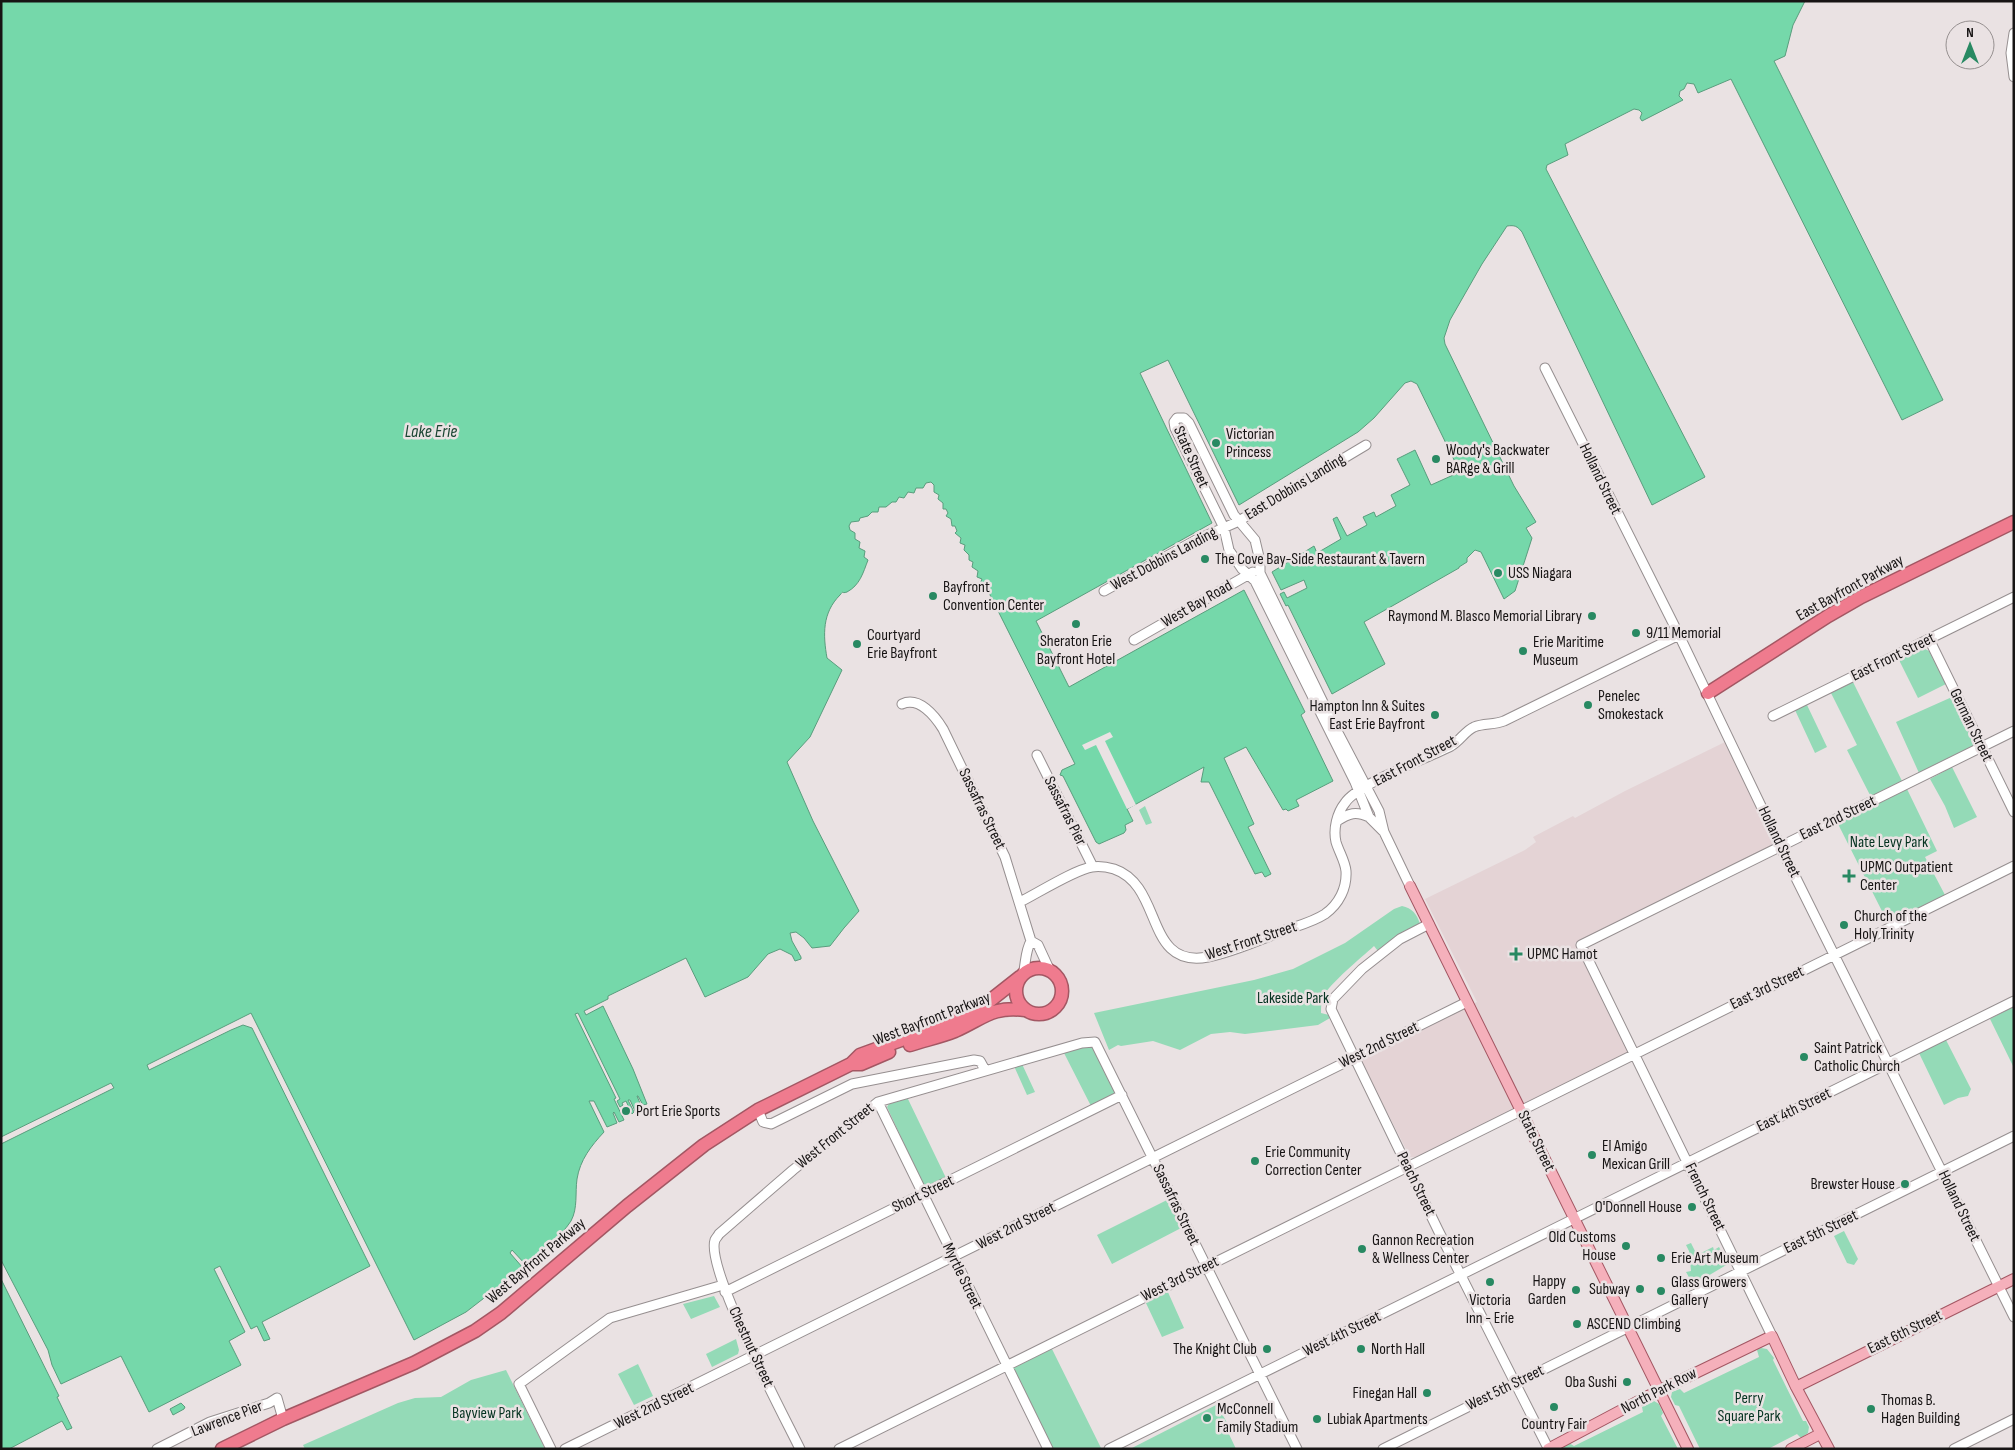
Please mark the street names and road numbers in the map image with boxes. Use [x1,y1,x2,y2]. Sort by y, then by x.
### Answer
street label: State Street [1169,423,1213,491]
street label: Holland Street [1575,440,1625,518]
street label: East Dobbins Landing [1242,450,1348,524]
street label: West Dobbins Landing [1108,523,1220,595]
street label: East Bayfront Parkway [1793,551,1907,625]
street label: West Bay Road [1158,576,1236,632]
street label: East Front Street [1848,628,1938,685]
street label: German Street [1945,686,1997,765]
street label: East Front Street [1370,731,1460,791]
street label: Sassafras Street [954,765,1010,853]
street label: Sassafras Pier [1040,773,1091,849]
street label: East 2nd Street [1797,791,1879,845]
street label: Holland Street [1754,803,1804,881]
street label: West Front Street [1203,917,1299,965]
street label: East 3rd Street [1727,962,1807,1014]
street label: West Bayfront Parkway [871,988,993,1050]
street label: West 2nd Street [1336,1018,1422,1072]
street label: East 4th Street [1754,1084,1834,1136]
street label: West Front Street [792,1099,878,1173]
street label: State Street [1513,1107,1559,1175]
street label: Peach Street [1392,1149,1440,1219]
street label: French Street [1680,1160,1730,1234]
street label: Sassafras Street [1148,1161,1204,1249]
street label: Holland Street [1934,1167,1984,1245]
street label: Short Street [889,1171,957,1217]
street label: West 2nd Street [973,1198,1059,1254]
street label: East 5th Street [1781,1206,1861,1258]
street label: West Bayfront Parkway [483,1214,589,1308]
street label: Myrtle Street [938,1240,986,1312]
street label: West 3rd Street [1138,1252,1222,1306]
street label: Chestnut Street [724,1304,778,1390]
street label: East 6th Street [1865,1306,1946,1358]
street label: West 4th Street [1300,1307,1384,1361]
street label: West 5th Street [1463,1361,1547,1415]
street label: North Park Row [1618,1364,1700,1418]
street label: West 2nd Street [611,1379,697,1433]
street label: Lawrence Pier [189,1397,266,1441]

